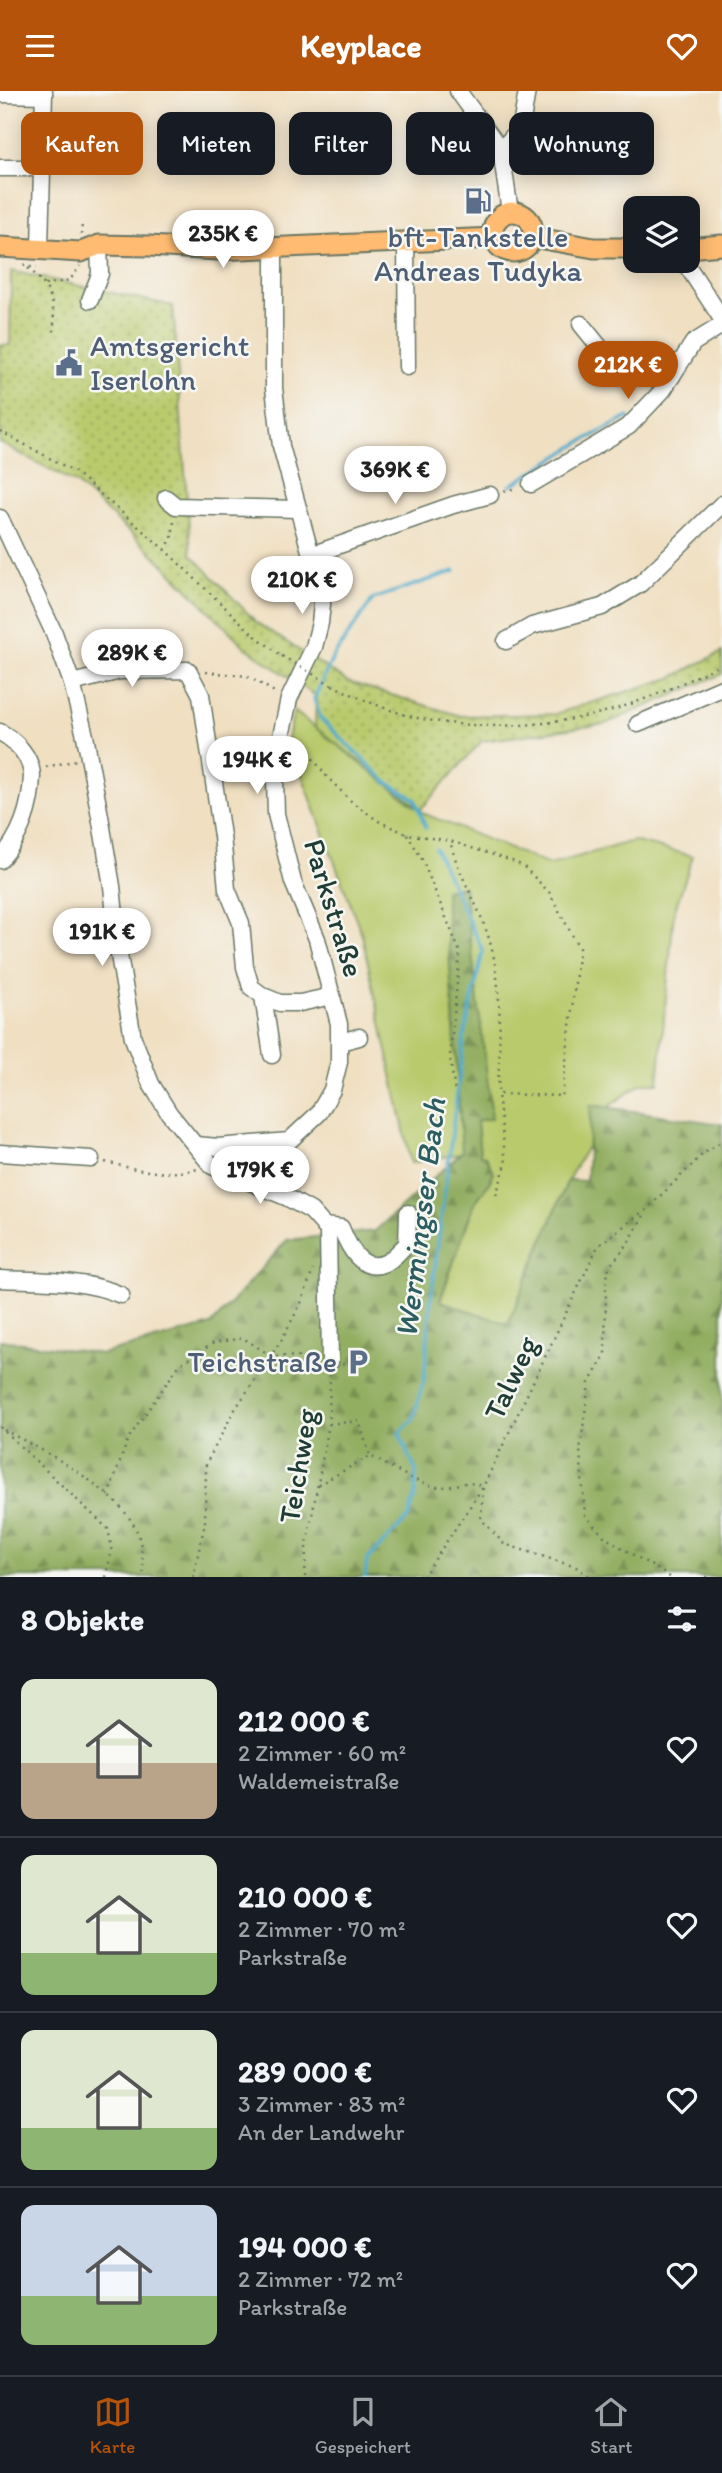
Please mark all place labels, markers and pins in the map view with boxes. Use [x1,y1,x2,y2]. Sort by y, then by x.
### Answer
fuel station icon: bft-Tankstelle Andreas Tudyka [463,186,493,216]
pin: 235K € [166,211,280,270]
place label: bft-Tankstelle Andreas Tudyka [374,218,582,289]
place label: Amtsgericht Iserlohn [90,327,249,398]
pin: 212K € [571,341,685,401]
public building icon: Amtsgericht Iserlohn [54,348,84,378]
pin: 369K € [338,447,452,506]
pin: 210K € [245,557,359,616]
pin: 289K € [75,629,189,689]
pin: 194K € [200,737,314,796]
pin: 191K € [45,909,159,968]
pin: 179K € [203,1147,317,1206]
place label: Teichstraße [187,1343,337,1380]
parking icon: Teichstraße [343,1347,373,1377]

